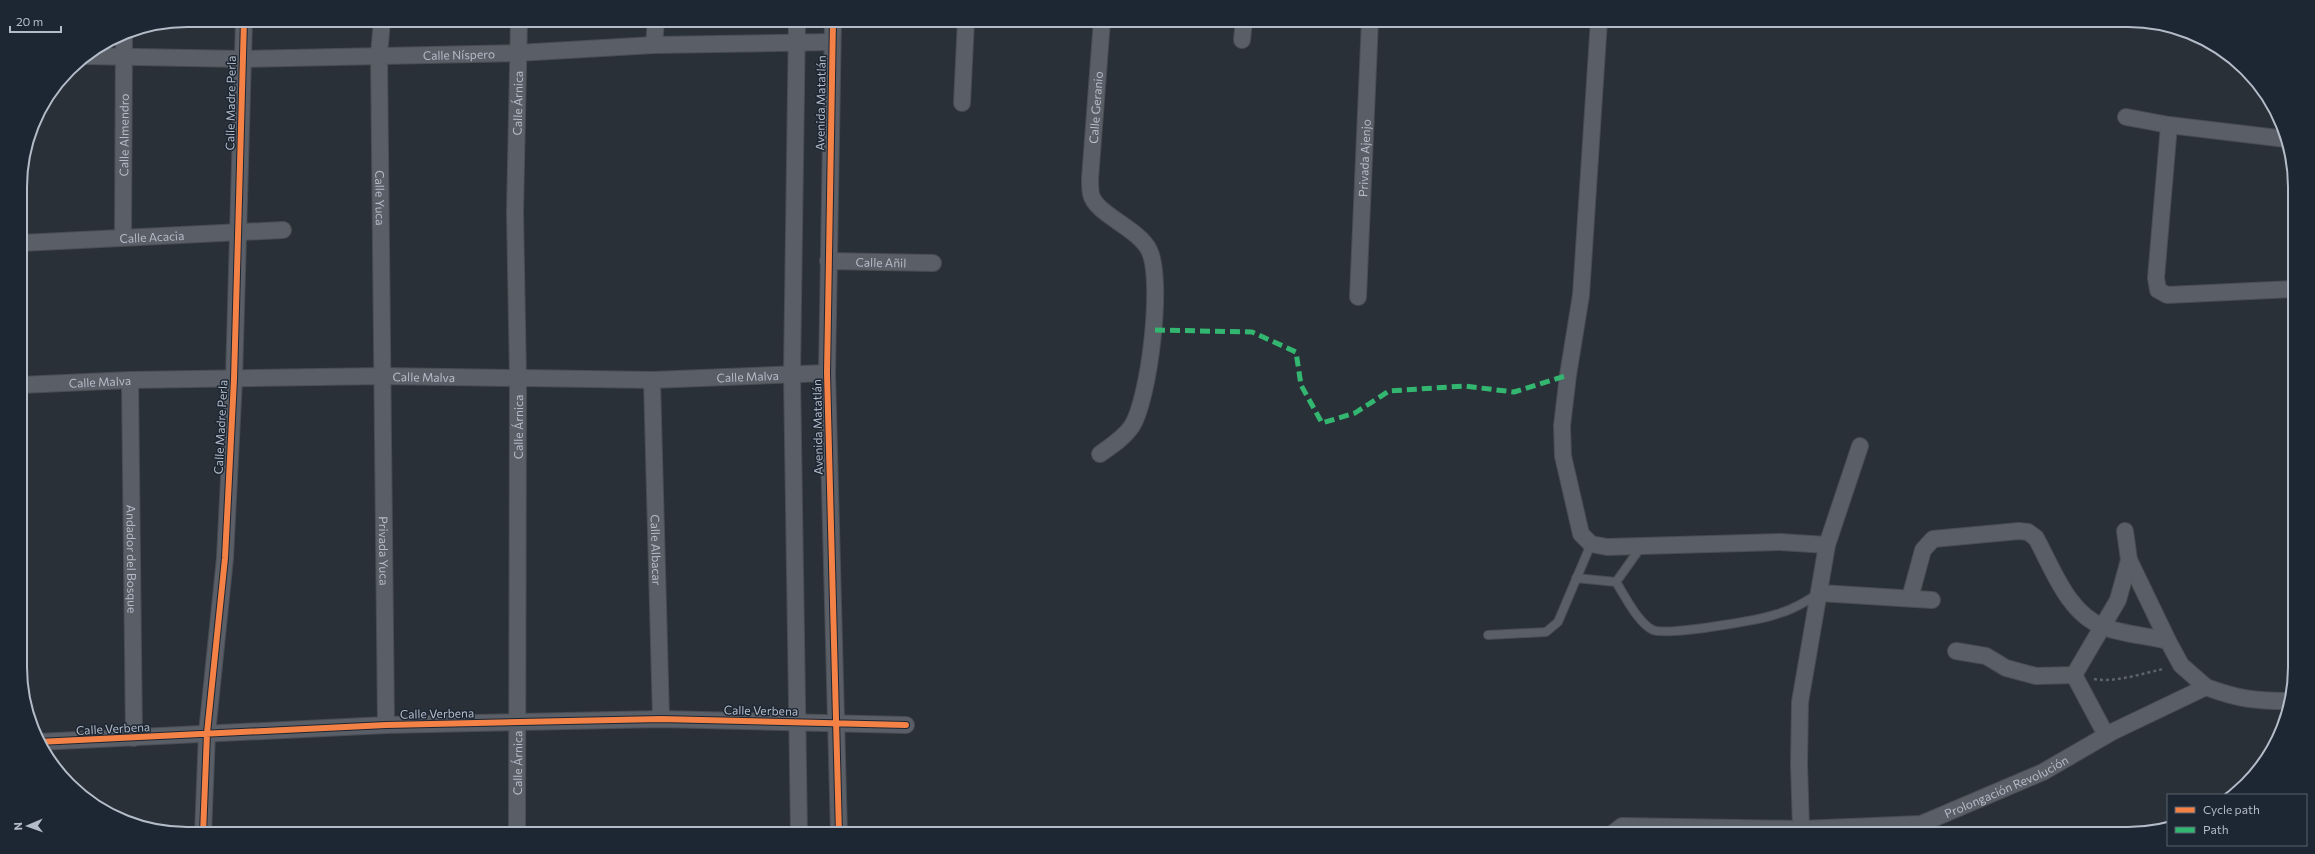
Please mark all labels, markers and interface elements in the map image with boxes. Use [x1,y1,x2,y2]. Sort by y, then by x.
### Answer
scale bar [10,8,61,34]
text: 20 m [16,14,43,28]
street label: Calle Níspero [423,46,495,62]
street label: Calle Madre Perla [222,55,238,151]
street label: Avenida Matatlán [812,55,828,151]
street label: Calle Árnica [510,71,525,135]
street label: Calle Geranio [1086,71,1105,144]
street label: Calle Almendro [116,93,131,177]
street label: Privada Ajenjo [1355,119,1373,197]
street label: Calle Yuca [373,170,388,226]
street label: Calle Acacia [119,228,185,245]
street label: Calle Añil [856,255,906,269]
street label: Calle Malva [716,368,779,384]
street label: Calle Malva [393,369,455,384]
street label: Calle Malva [68,373,131,390]
street label: Calle Madre Perla [211,379,229,475]
street label: Avenida Matatlán [809,379,825,475]
street label: Calle Árnica [511,395,525,459]
street label: Andador del Bosque [124,505,140,613]
street label: Calle Albacar [649,514,664,586]
street label: Privada Yuca [377,516,392,586]
street label: Calle Verbena [724,702,798,718]
street label: Calle Verbena [400,705,474,721]
street label: Calle Verbena [76,719,150,737]
street label: Calle Árnica [510,731,524,795]
street label: Prolongación Revolución [1942,752,2070,820]
legend [2167,794,2307,846]
text: Cycle path [2203,802,2260,816]
north arrow [8,806,48,846]
text: N [11,822,24,831]
text: Path [2203,822,2229,836]

